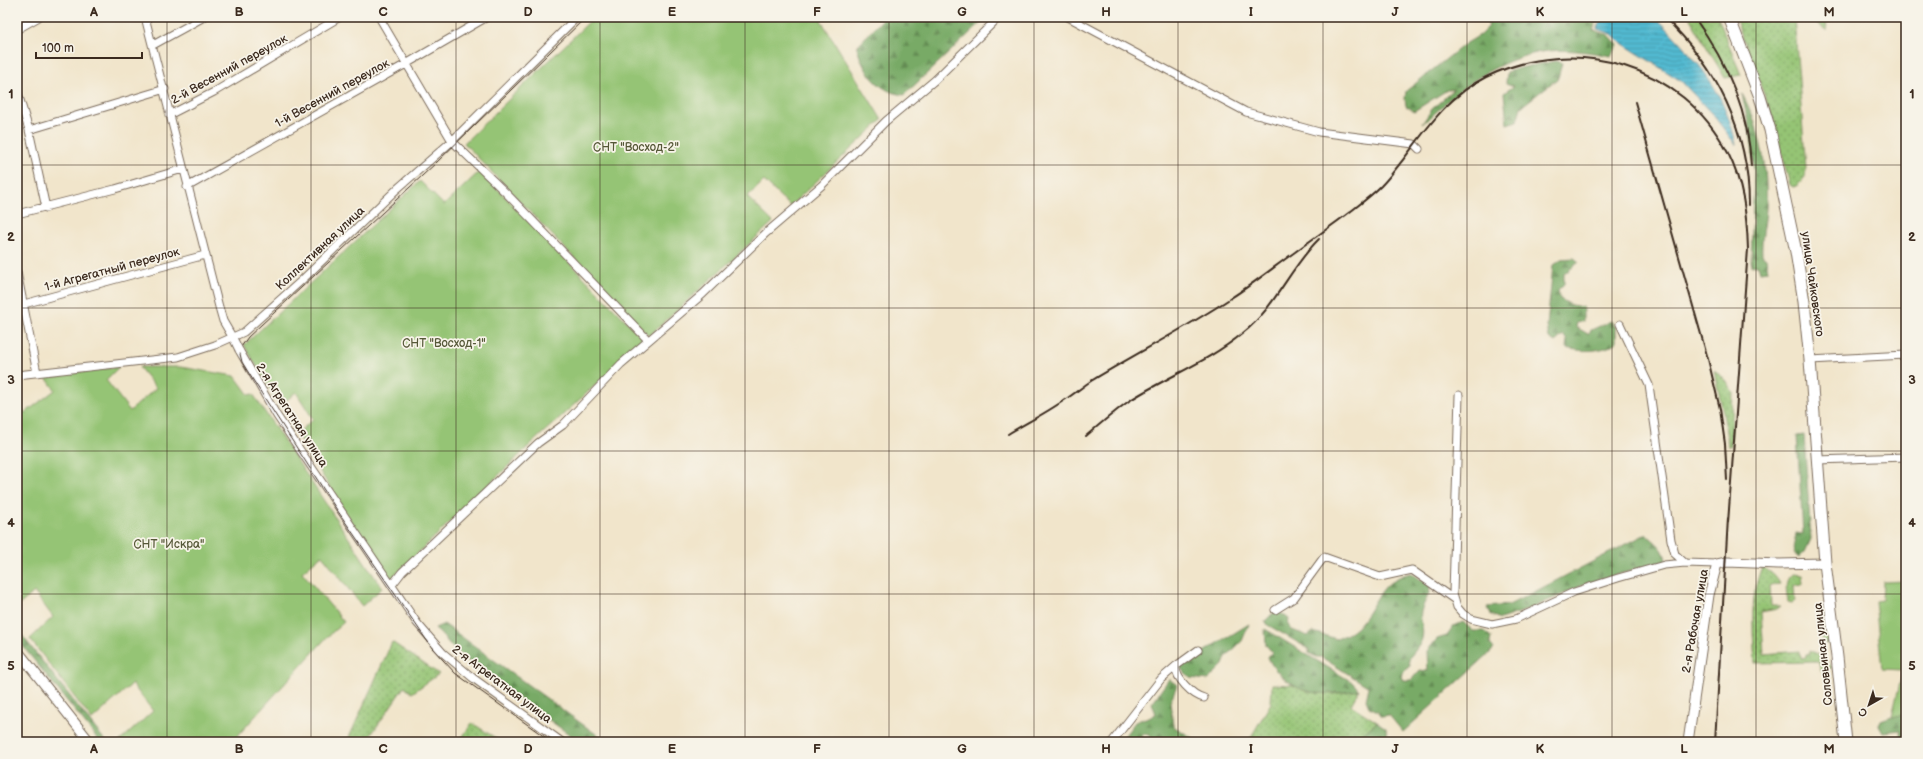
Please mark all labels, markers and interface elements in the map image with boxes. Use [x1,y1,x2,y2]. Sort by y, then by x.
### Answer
text: A [89,4,98,20]
text: B [234,4,244,20]
text: C [378,4,388,20]
text: D [523,4,533,20]
text: E [668,4,677,20]
text: F [813,4,821,20]
text: G [957,4,967,20]
text: H [1101,4,1111,20]
text: I [1249,4,1253,20]
text: J [1391,4,1399,20]
text: K [1536,4,1545,20]
text: L [1680,4,1688,20]
text: M [1823,4,1835,20]
street label: 2-й Весенний переулок [168,31,291,108]
scale bar [36,34,142,60]
text: 100 m [42,41,74,56]
street label: 1-й Весенний переулок [272,55,393,131]
text: 1 [8,86,14,102]
text: 1 [1909,86,1915,102]
park label: СНТ "Восход-2" [593,140,679,155]
street label: Коллективная улица [273,203,368,293]
text: 2 [7,229,15,245]
text: 2 [1908,229,1916,245]
street label: улица Чайковского [1798,230,1827,338]
street label: 1-й Агрегатный переулок [43,244,182,295]
park label: СНТ "Восход-1" [402,336,486,351]
street label: 2-я Агрегатная улица [252,361,331,470]
text: 3 [7,372,15,388]
text: 3 [1908,372,1916,388]
text: 4 [7,515,15,531]
text: 4 [1908,515,1916,531]
park label: СНТ "Искра" [133,537,205,552]
street label: 2-я Рабочая улица [1679,568,1712,674]
street label: Соловьиная улица [1811,602,1836,706]
street label: 2-я Агрегатная улица [449,642,554,727]
text: 5 [7,658,15,674]
text: 5 [1908,658,1916,674]
north arrow [1849,685,1889,725]
text: С [1856,705,1870,720]
text: A [89,741,98,757]
text: B [234,741,244,757]
text: C [378,741,388,757]
text: D [523,741,533,757]
text: E [668,741,677,757]
text: F [813,741,821,757]
text: G [957,741,967,757]
text: H [1101,741,1111,757]
text: I [1249,741,1253,757]
text: J [1391,741,1399,757]
text: K [1536,741,1545,757]
text: L [1680,741,1688,757]
text: M [1823,741,1835,757]

